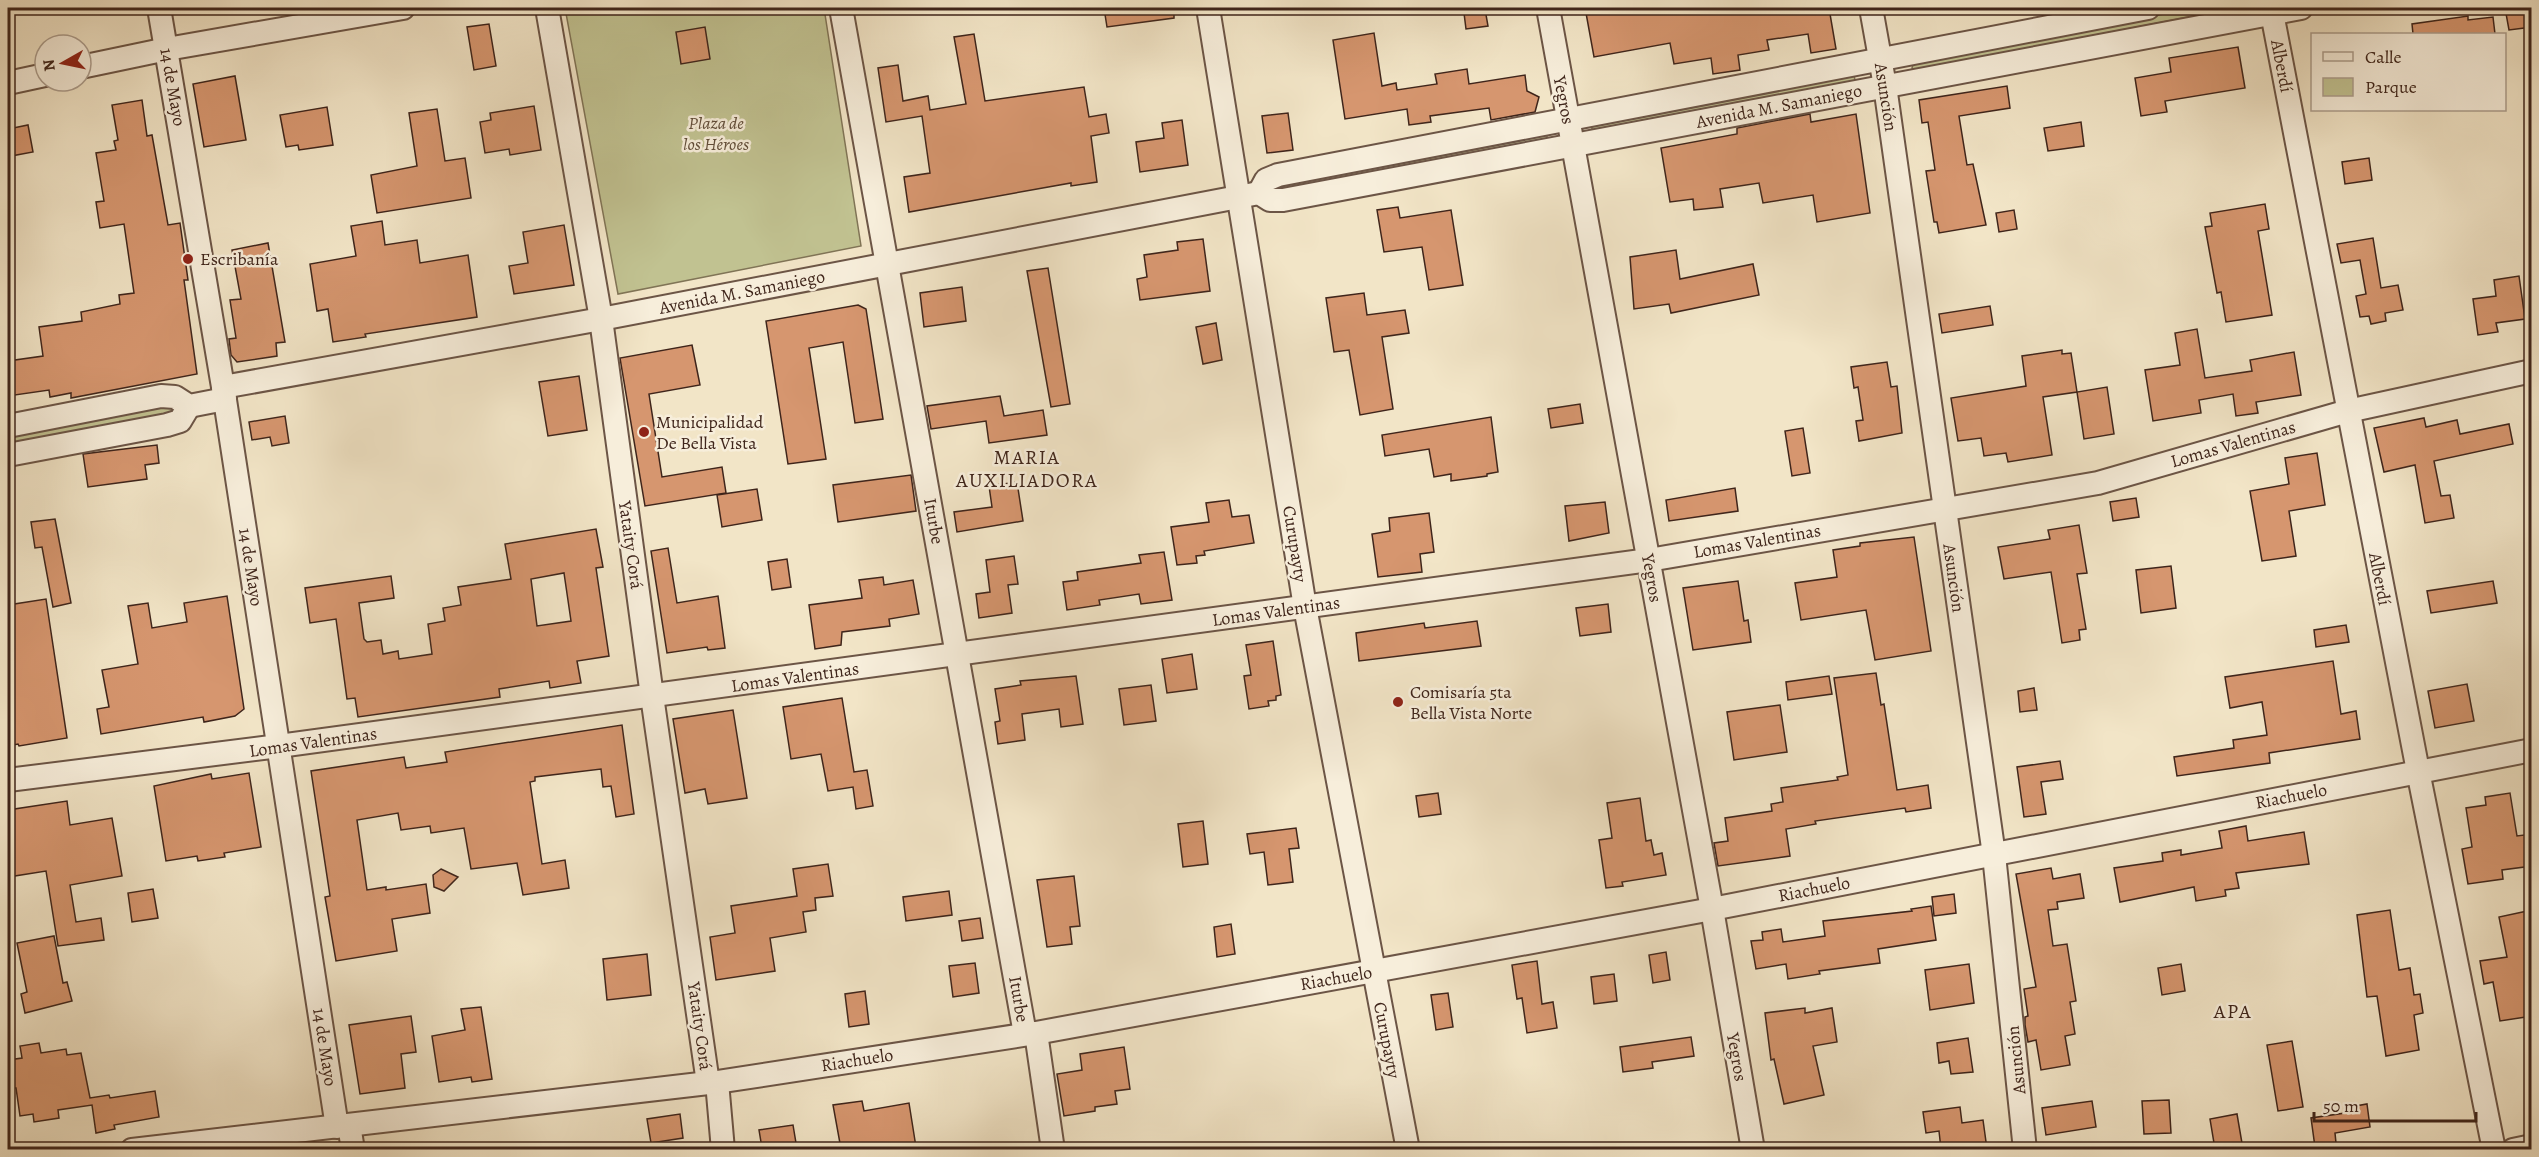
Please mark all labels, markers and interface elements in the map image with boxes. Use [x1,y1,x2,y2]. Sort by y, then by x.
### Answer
north arrow [33,33,93,93]
legend [2311,33,2506,111]
street label: Alberdí [2265,37,2299,94]
text: Calle [2365,45,2402,69]
street label: 14 de Mayo [154,46,192,128]
text: N [37,57,61,73]
street label: Asunción [1869,60,1903,133]
street label: Yegros [1547,73,1580,126]
text: Parque [2365,75,2417,99]
street label: Avenida M. Samaniego [1693,78,1864,134]
park label: Plaza de los Héroes [683,111,749,156]
place label: Escribanía [200,247,279,271]
marker: Escribanía [181,252,195,266]
street label: Avenida M. Samaniego [656,264,827,320]
place label: Municipalidad De Bella Vista [656,410,764,455]
street label: Lomas Valentinas [2168,415,2298,473]
marker: Municipalidad De Bella Vista [637,425,651,439]
district label: MARIA AUXILIADORA [955,444,1098,494]
street label: Iturbe [918,496,950,546]
street label: Yataity Corá [613,498,649,591]
street label: Curupayty [1277,504,1313,585]
street label: Lomas Valentinas [1691,518,1823,564]
street label: 14 de Mayo [233,526,269,608]
street label: Asunción [1937,541,1971,614]
street label: Alberdí [2363,550,2397,607]
street label: Yegros [1636,551,1668,604]
street label: Lomas Valentinas [1210,590,1342,632]
street label: Lomas Valentinas [729,656,861,698]
place label: Comisaría 5ta Bella Vista Norte [1410,680,1532,725]
marker: Comisaría 5ta Bella Vista Norte [1391,695,1405,709]
street label: Lomas Valentinas [247,721,379,763]
street label: Riachuelo [2253,777,2329,815]
street label: Riachuelo [1776,870,1852,908]
street label: Riachuelo [1298,960,1374,996]
street label: Iturbe [1003,974,1035,1024]
street label: Yataity Corá [682,979,718,1072]
district label: APA [2213,998,2252,1025]
street label: Curupayty [1368,1000,1406,1081]
street label: 14 de Mayo [307,1006,343,1088]
street label: Asunción [2000,1024,2032,1097]
street label: Yegros [1721,1030,1753,1083]
street label: Riachuelo [819,1042,895,1078]
scale bar [2314,1085,2476,1123]
text: 50 m [2323,1094,2359,1118]

